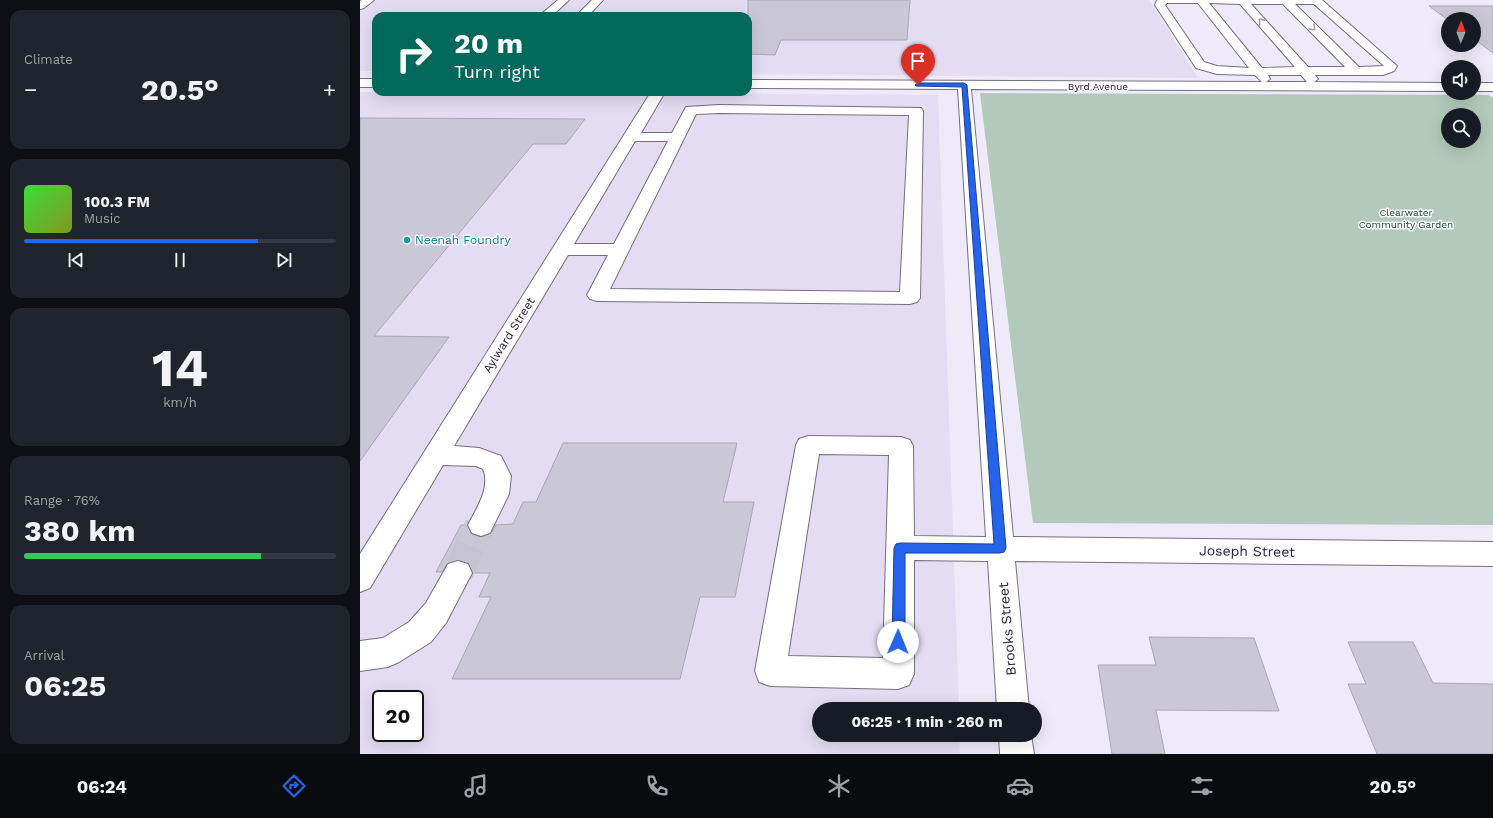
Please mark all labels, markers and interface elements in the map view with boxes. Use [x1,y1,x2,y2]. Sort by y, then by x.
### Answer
north arrow [1441,12,1481,52]
map controls [1441,12,1481,148]
one-way arrow [1258,18,1265,26]
one-way arrow [1308,23,1316,31]
text: 20 m [454,27,523,60]
icon: right [388,28,440,80]
pin [901,44,935,85]
icon: arrive [907,50,929,72]
text: Climate [24,52,73,67]
button: sound [1441,60,1481,100]
text: Turn right [454,61,540,82]
text: 20.5° [141,72,219,107]
text: − [24,77,37,102]
text: + [323,77,336,102]
street label: Byrd Avenue [1068,81,1128,92]
button: search [1441,108,1481,148]
text: 100.3 FM [84,193,150,211]
park label: Clearwater Community Garden [1359,207,1453,230]
text: Music [84,211,121,226]
place label: Neenah Foundry [415,233,511,247]
marker: Neenah Foundry [402,235,412,245]
icon: previous [65,249,87,271]
icon: pause [169,249,191,271]
icon: next [273,249,295,271]
street label: Aylward Street [480,295,538,375]
text: 14 [152,338,208,399]
text: km/h [163,395,197,410]
text: Range · 76% [24,493,100,508]
text: 380 km [24,513,135,548]
street label: Joseph Street [1199,542,1295,560]
street label: Brooks Street [995,582,1019,676]
position arrow [877,621,919,663]
text: Arrival [24,648,65,663]
text: 06:25 [24,668,106,703]
speed limit sign: 20 [372,690,424,742]
text: 06:25 · 1 min · 260 m [851,713,1003,731]
icon: directions [280,772,308,800]
icon: music [462,772,490,800]
icon: phone [643,772,671,800]
icon: climate [825,772,853,800]
icon: car [1006,772,1034,800]
icon: filters [1188,772,1216,800]
text: 06:24 [77,776,127,797]
text: 20.5° [1369,776,1416,797]

